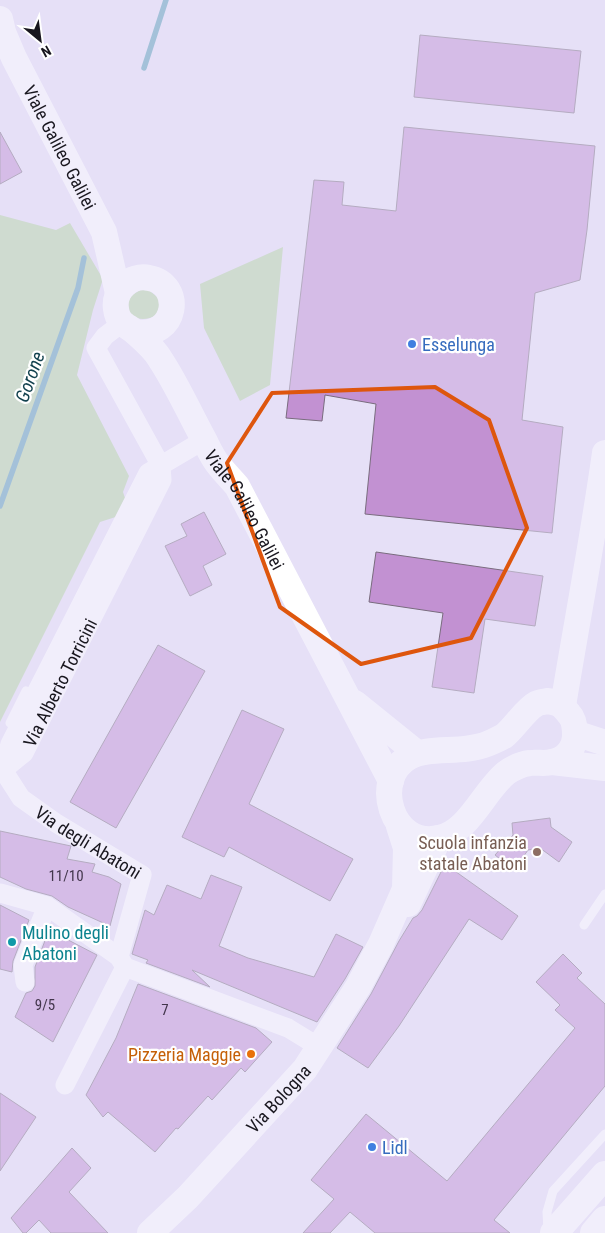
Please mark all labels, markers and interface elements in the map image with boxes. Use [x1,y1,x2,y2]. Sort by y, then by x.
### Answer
north arrow [15,15,65,65]
text: N [39,42,54,60]
street label: Viale Galileo Galilei [19,81,101,213]
place label: Esselunga [422,334,495,355]
marker: Esselunga [406,338,418,350]
water label: Gorone [10,348,50,406]
street label: Viale Galileo Galilei [201,446,289,573]
street label: Via Alberto Torricini [19,615,101,750]
street label: Via degli Abatoni [31,801,145,883]
place label: Scuola infanzia statale Abatoni [418,832,527,874]
marker: Scuola infanzia statale Abatoni [531,846,543,858]
house number: 11/10 [48,867,84,885]
place label: Mulino degli Abatoni [22,922,109,964]
marker: Mulino degli Abatoni [6,936,18,948]
house number: 9/5 [35,996,55,1014]
house number: 7 [161,1001,169,1019]
place label: Pizzeria Maggie [128,1044,241,1065]
marker: Pizzeria Maggie [245,1048,257,1060]
street label: Via Bologna [242,1060,315,1137]
place label: Lidl [382,1137,408,1158]
marker: Lidl [366,1141,378,1153]

